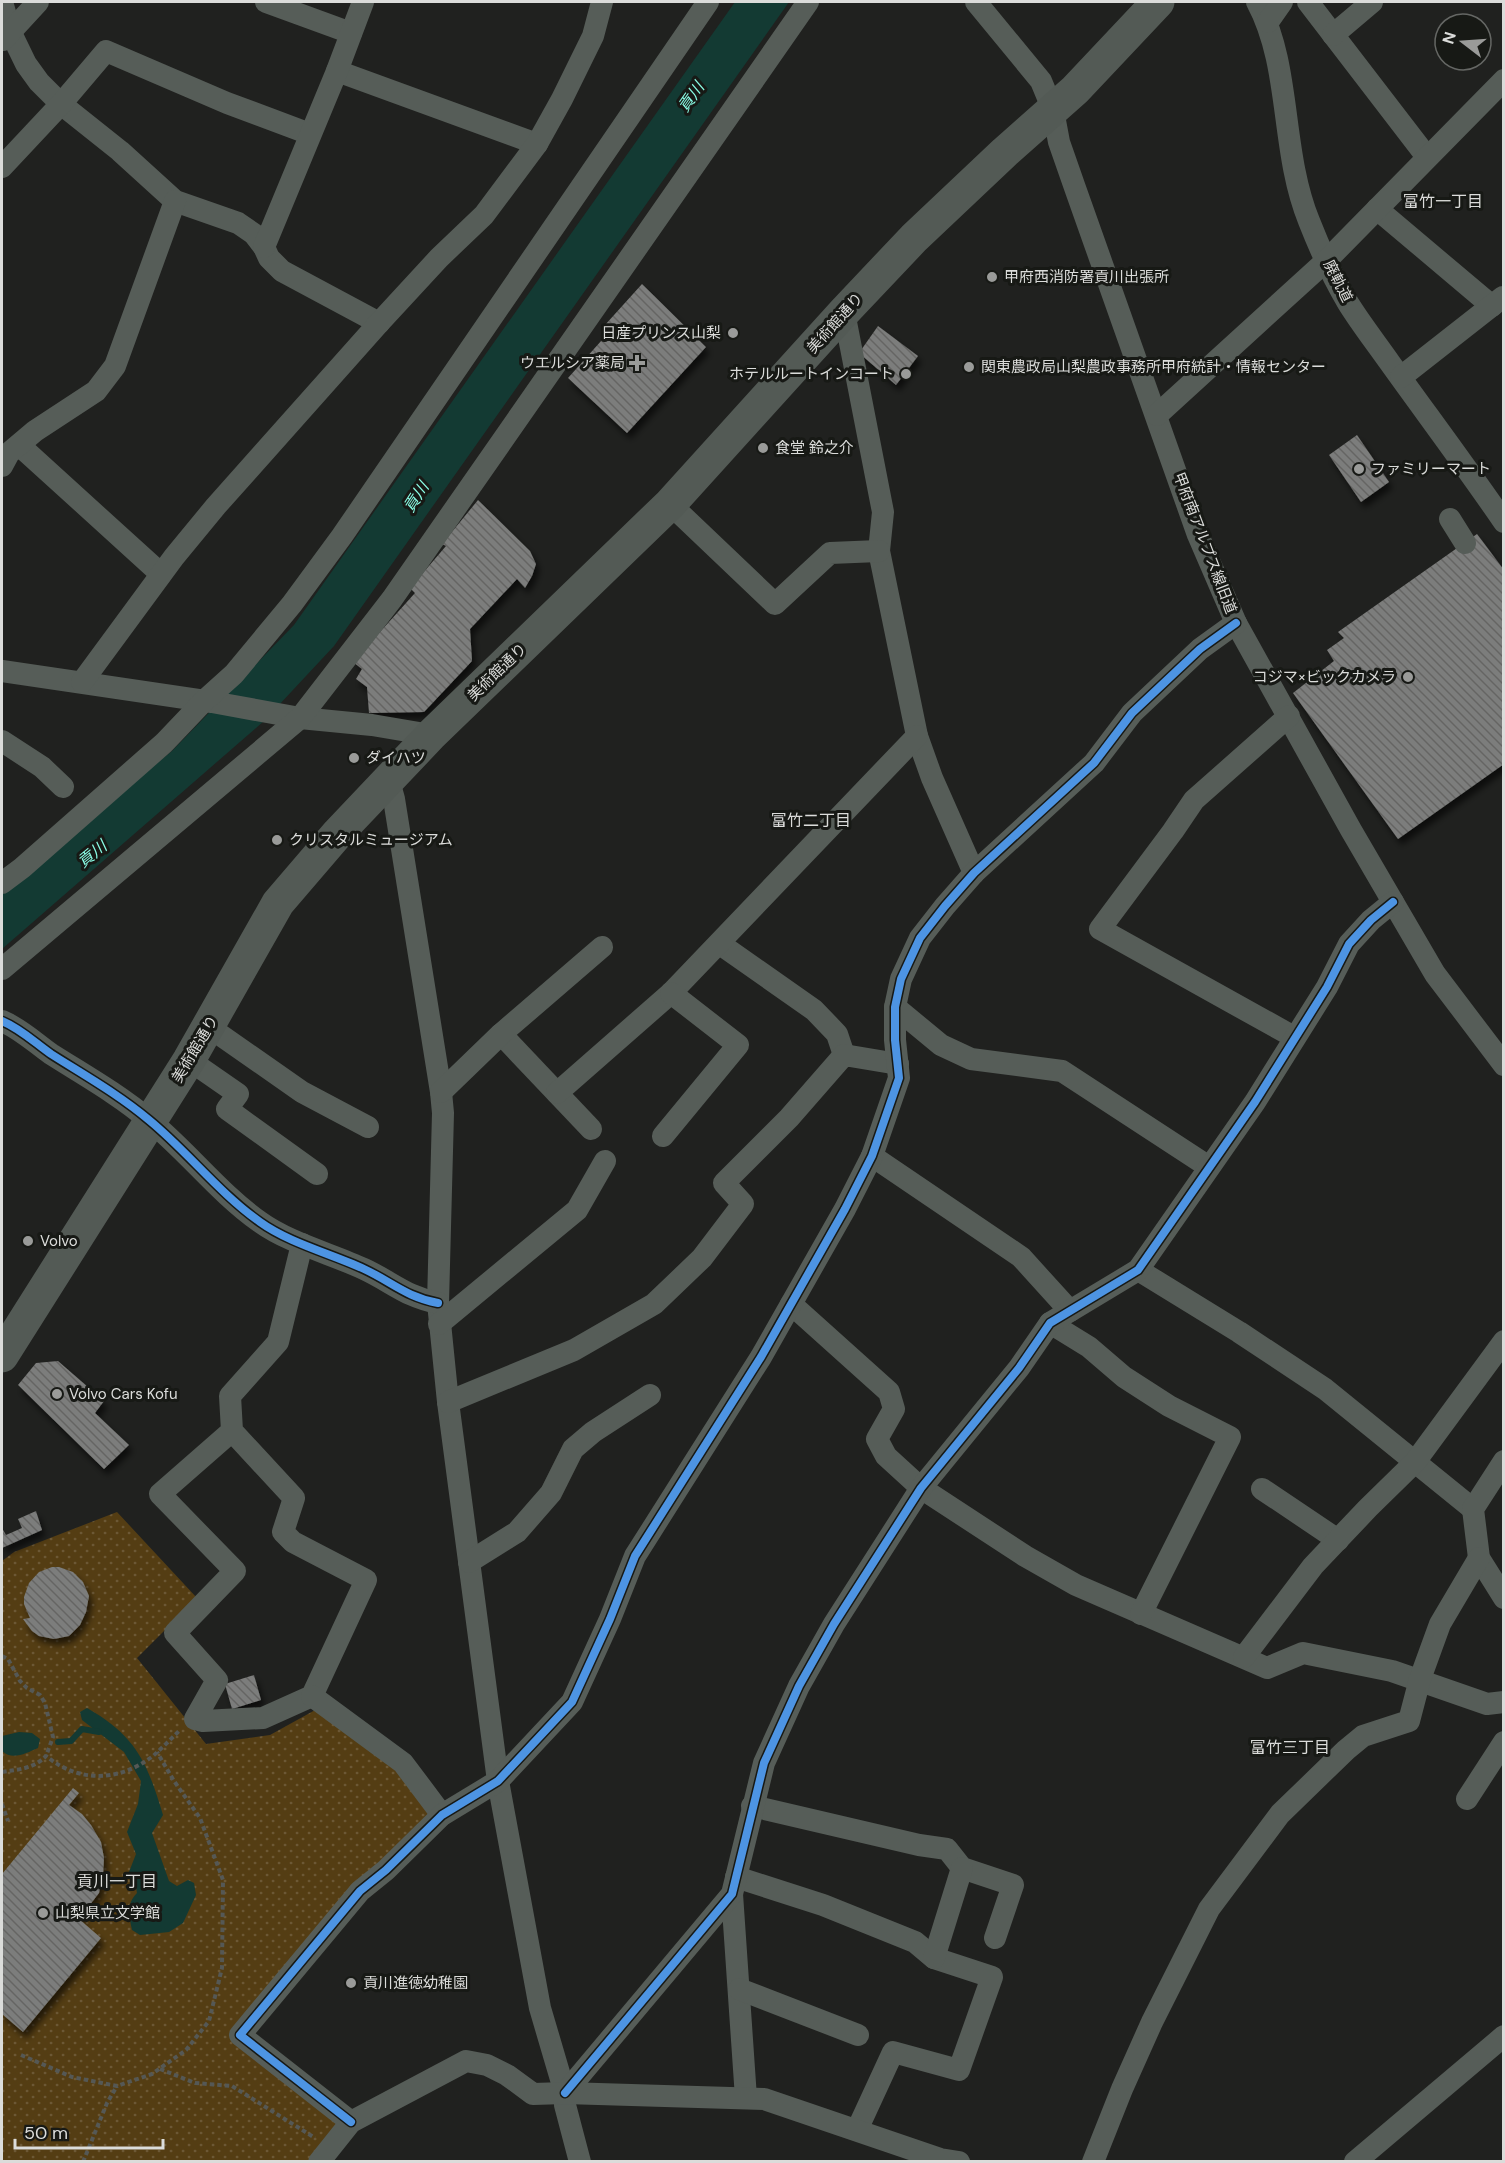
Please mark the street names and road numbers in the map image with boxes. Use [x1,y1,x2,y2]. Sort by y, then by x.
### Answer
street label: 廃軌道 [1319,256,1357,306]
street label: 美術館通り [802,288,868,358]
street label: 甲府南アルプス線旧道 [1169,469,1241,617]
street label: 美術館通り [463,639,531,705]
street label: 美術館通り [167,1012,223,1086]

